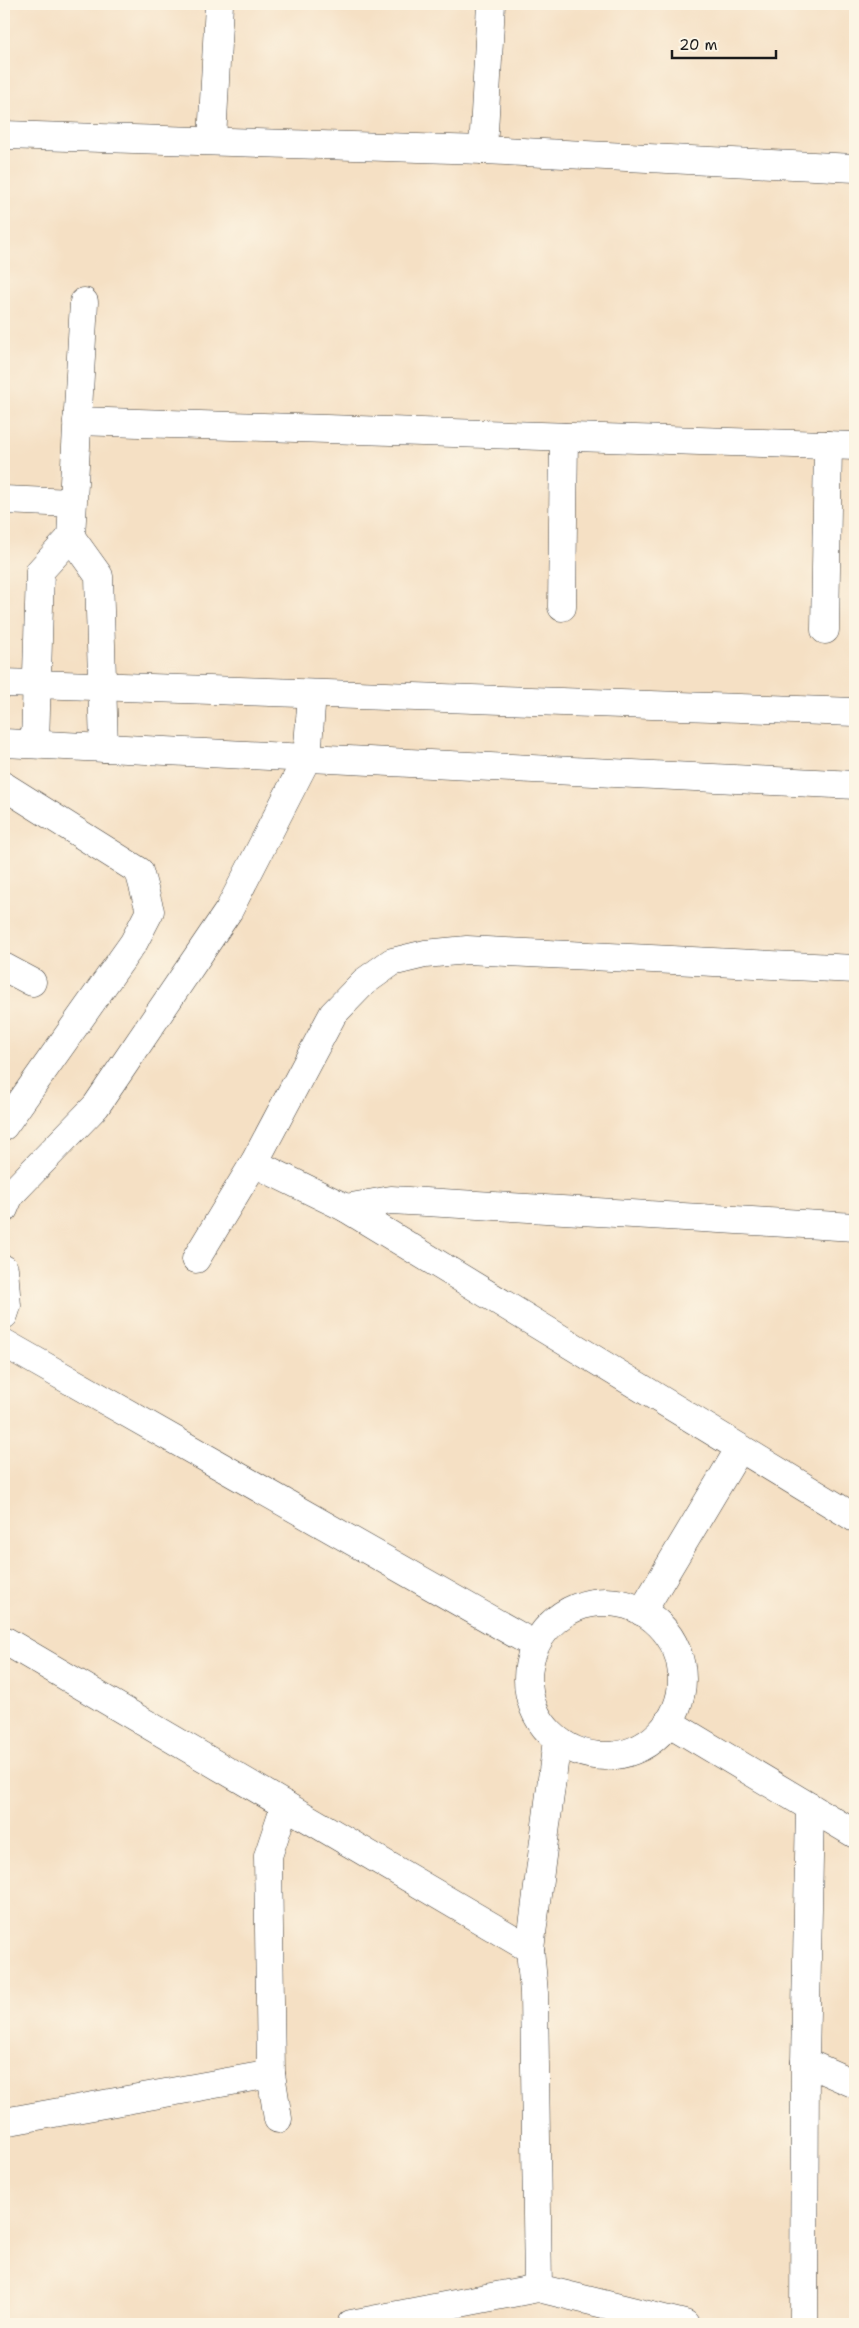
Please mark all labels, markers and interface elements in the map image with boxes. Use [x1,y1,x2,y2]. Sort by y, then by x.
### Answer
scale bar [672,28,775,60]
text: 20 m [679,35,718,55]

